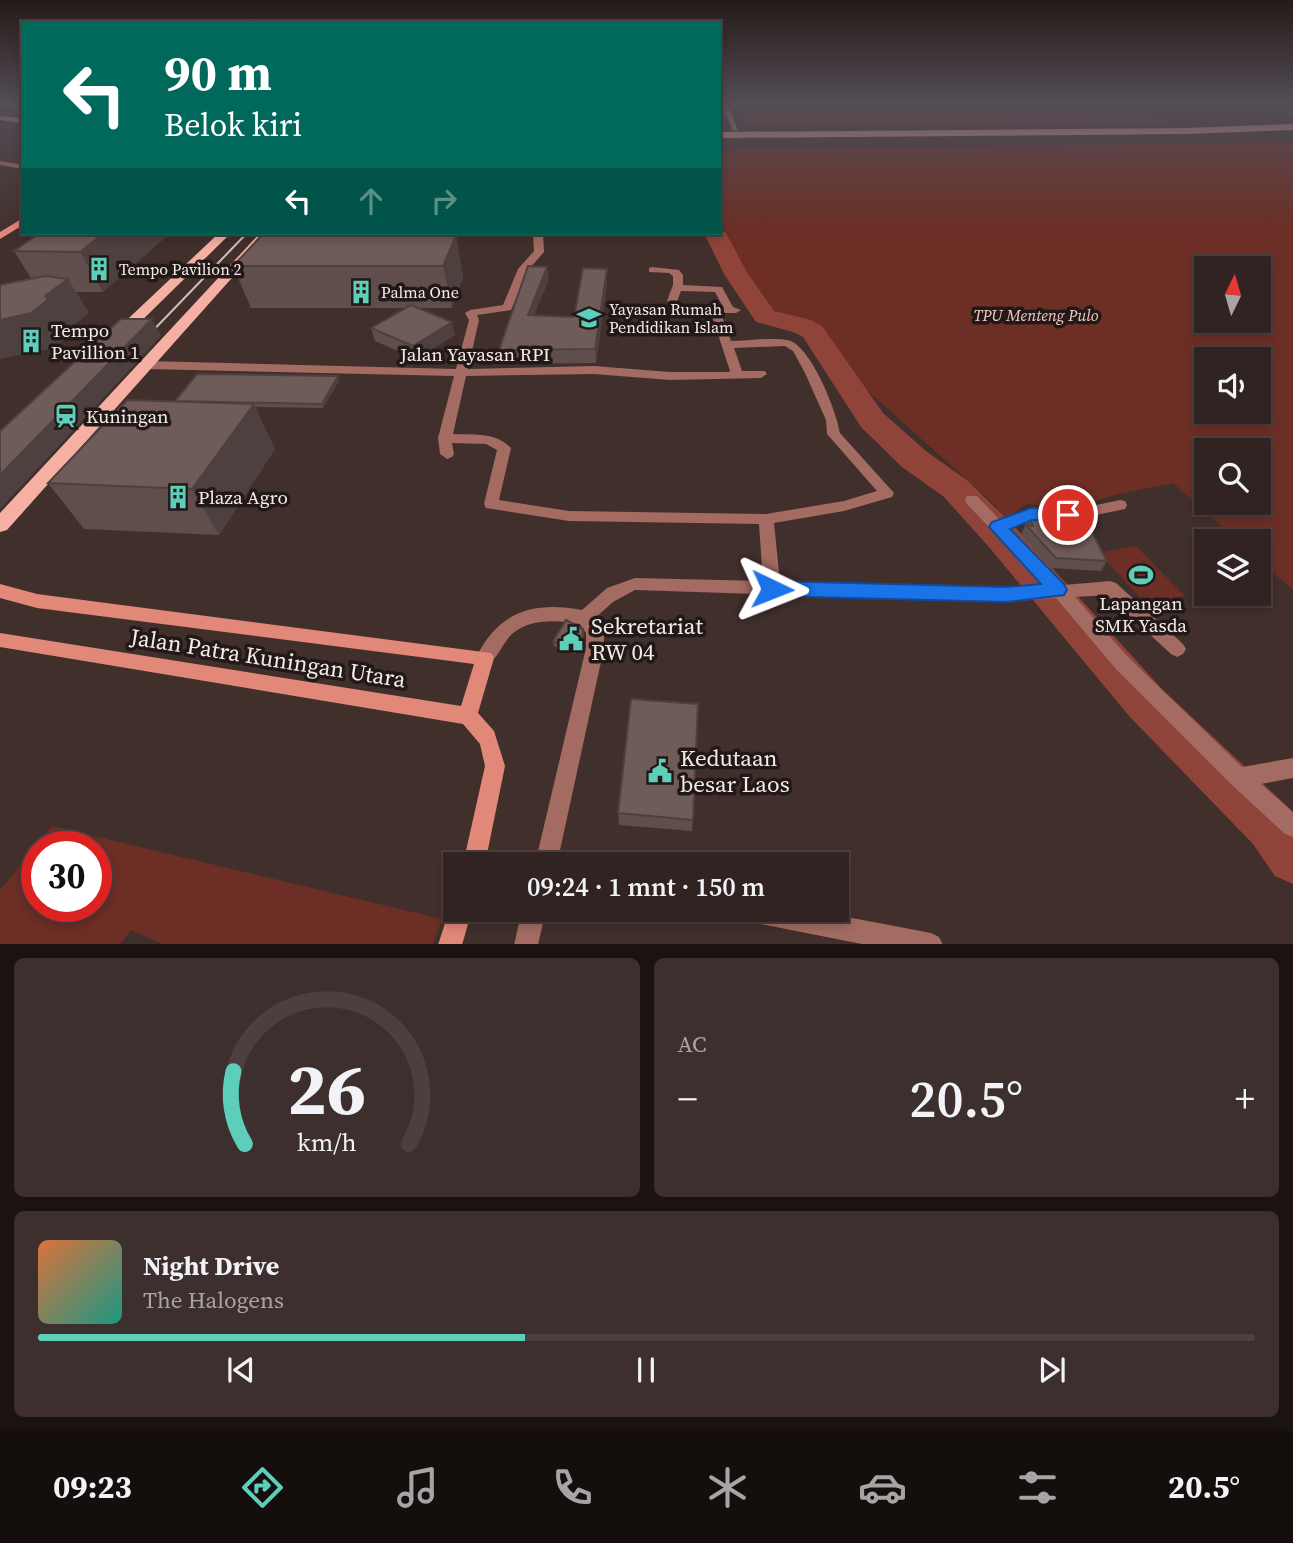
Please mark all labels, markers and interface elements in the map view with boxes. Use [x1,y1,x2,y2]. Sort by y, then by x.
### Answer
text: 90 m [164,39,272,106]
icon: left [49,49,140,140]
text: Belok kiri [164,103,302,147]
icon: left [279,182,317,220]
icon: ahead [352,182,390,220]
icon: right [425,182,463,220]
building icon: Tempo Pavilion 2 [85,255,113,283]
north arrow [1194,256,1270,332]
map controls [1194,256,1271,606]
place label: Tempo Pavilion 2 [119,258,242,280]
building icon: Palma One [347,278,375,306]
place label: Palma One [381,281,459,303]
place label: Yayasan Rumah Pendidikan Islam [609,298,733,338]
school or university icon: Yayasan Rumah Pendidikan Islam [575,304,603,332]
park label: TPU Menteng Pulo [974,304,1099,326]
place label: Tempo Pavillion 1 [51,317,140,365]
building icon: Tempo Pavillion 1 [17,327,45,355]
street label: Jalan Yayasan RPI [399,341,550,367]
button: sound [1194,347,1271,424]
station icon: Kuningan [52,402,80,430]
place label: Kuningan [86,403,169,429]
button: search [1194,438,1271,515]
building icon: Plaza Agro [164,483,192,511]
place label: Plaza Agro [198,484,288,510]
pin [1038,485,1098,545]
icon: arrive [1049,496,1087,534]
button: layers [1194,529,1271,606]
position arrow [735,552,809,626]
sports icon: Lapangan SMK Yasda [1127,561,1155,589]
place label: Lapangan SMK Yasda [1095,590,1187,638]
place label: Sekretariat RW 04 [591,610,703,668]
street label: Jalan Patra Kuningan Utara [127,620,408,696]
public building icon: Sekretariat RW 04 [557,625,585,653]
place label: Kedutaan besar Laos [680,742,790,800]
public building icon: Kedutaan besar Laos [646,757,674,785]
speed limit sign: 30 [21,831,112,922]
text: 09:24 · 1 mnt · 150 m [527,869,765,905]
text: AC [678,1028,706,1060]
text: 26 [287,1039,366,1138]
text: 20.5° [909,1063,1023,1134]
text: − [678,1073,698,1125]
text: + [1235,1073,1255,1125]
text: km/h [297,1124,357,1158]
text: Night Drive [143,1248,279,1284]
text: The Halogens [143,1284,284,1316]
icon: previous [222,1351,260,1389]
icon: pause [627,1351,665,1389]
icon: next [1033,1351,1071,1389]
icon: directions [238,1463,287,1512]
icon: music [393,1463,442,1512]
icon: phone [548,1463,597,1512]
icon: climate [703,1463,752,1512]
icon: car [858,1463,907,1512]
icon: filters [1013,1463,1062,1512]
text: 09:23 [53,1465,132,1509]
text: 20.5° [1168,1465,1240,1509]

